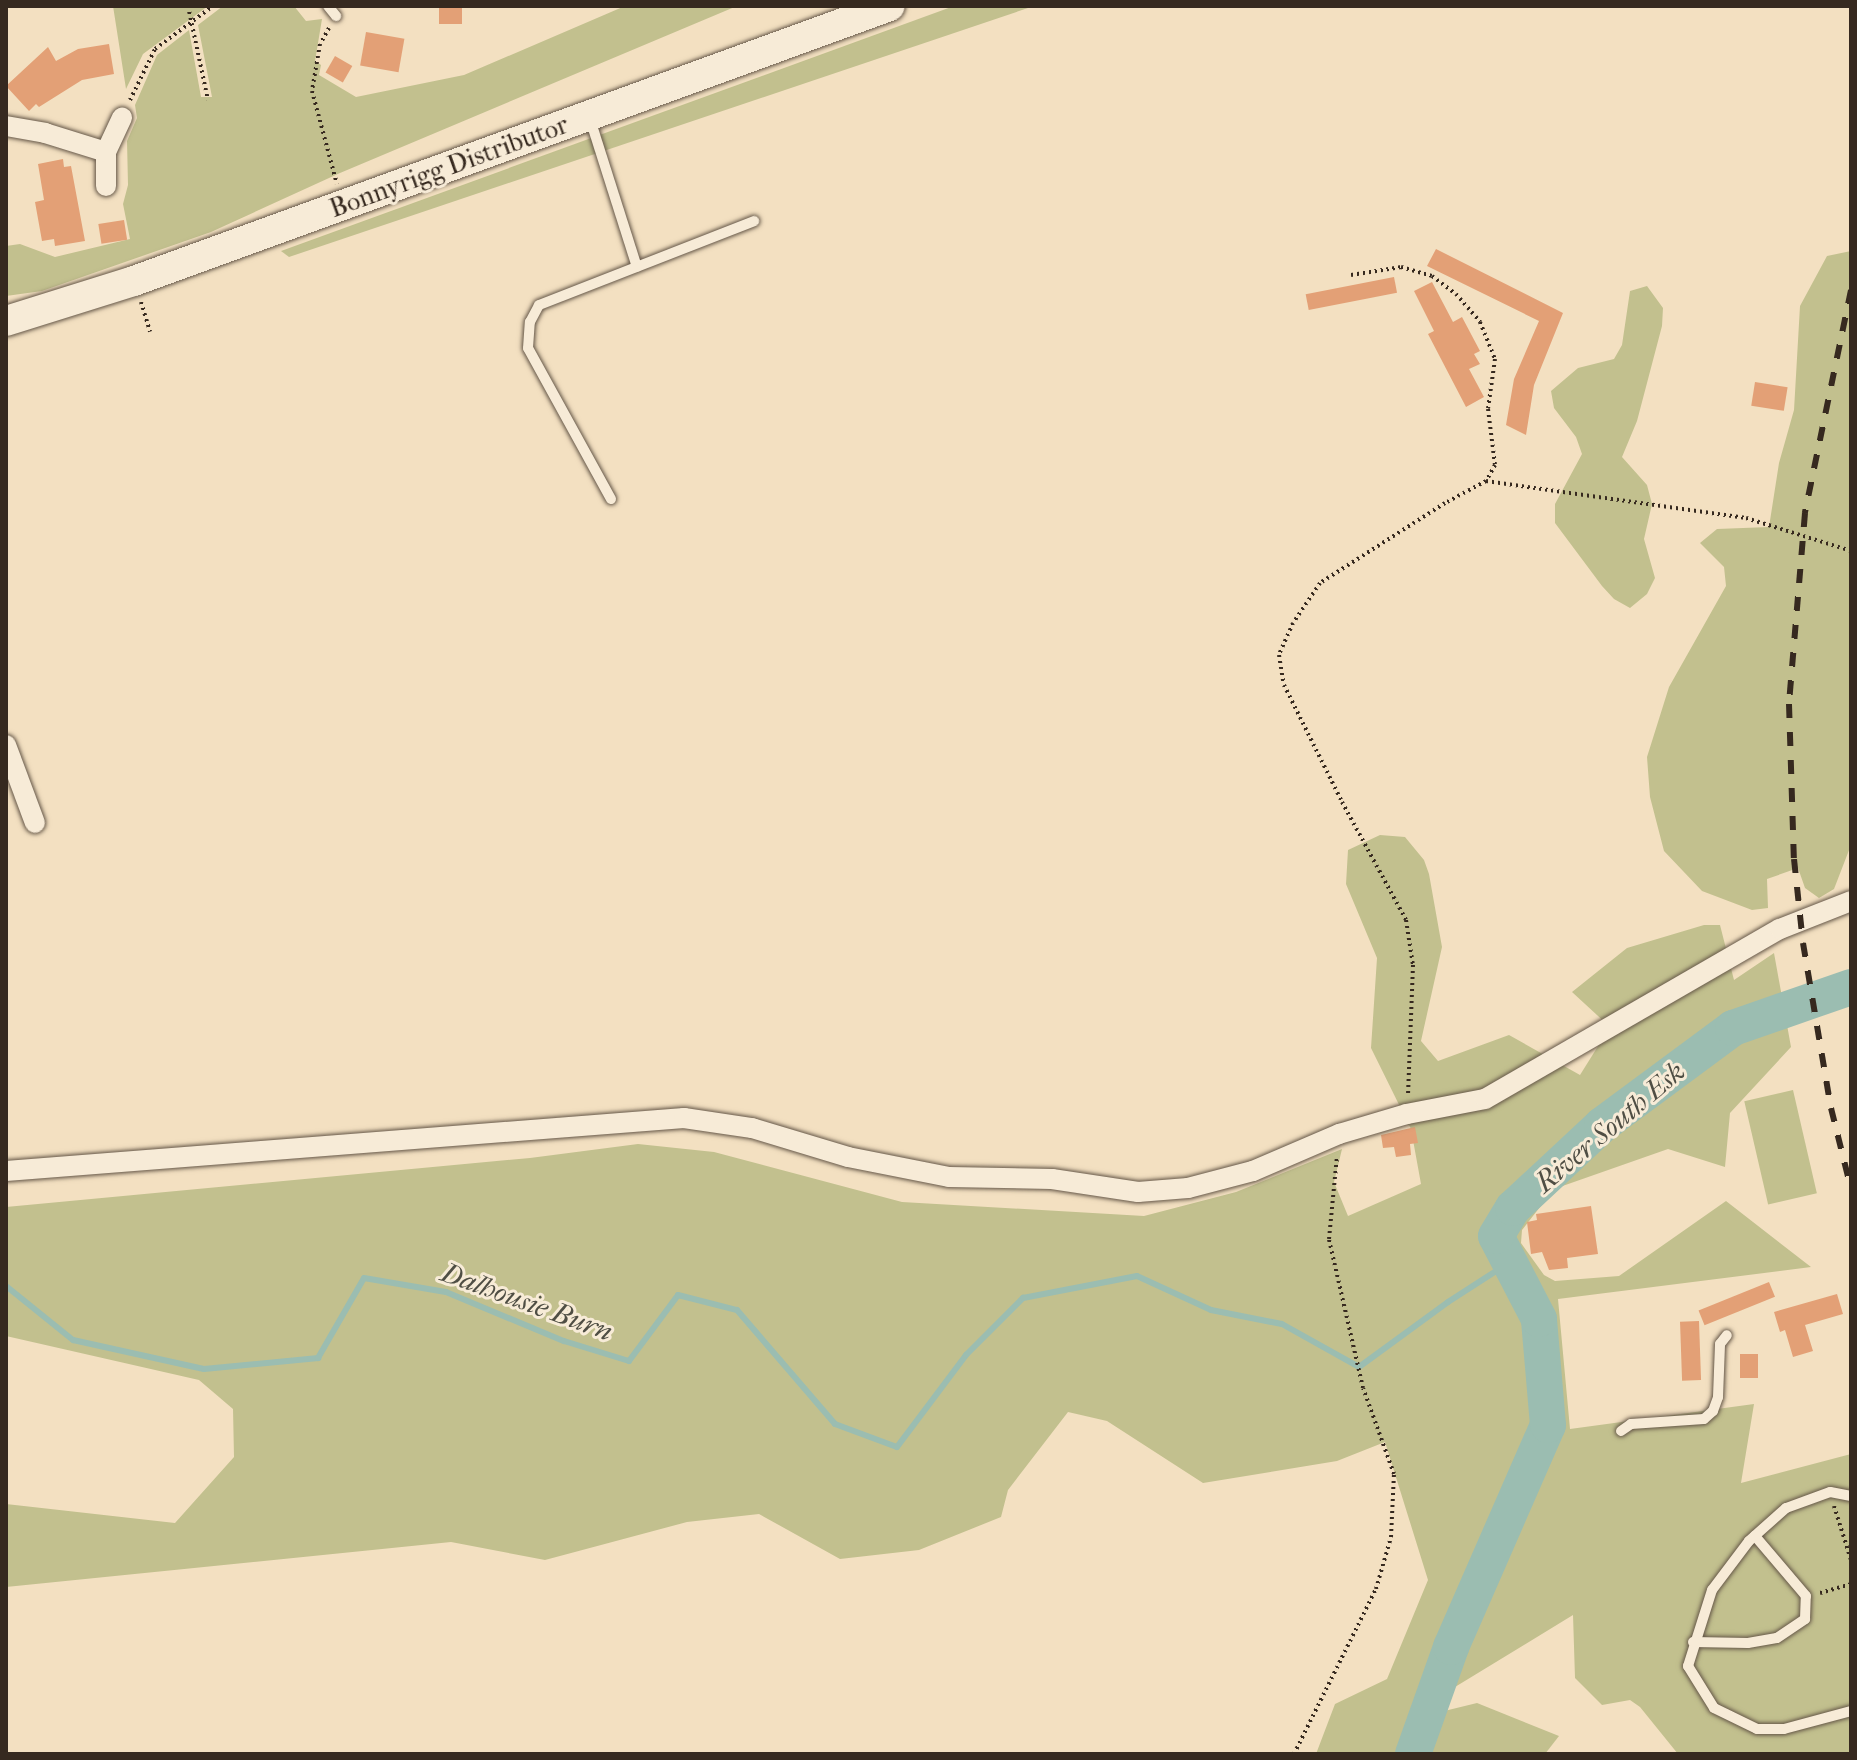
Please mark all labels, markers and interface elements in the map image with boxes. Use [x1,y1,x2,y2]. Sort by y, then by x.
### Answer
street label: Bonnyrigg Distributor [326,109,572,225]
water label: River South Esk [1528,1055,1692,1199]
water label: Dalhousie Burn [437,1256,617,1348]

